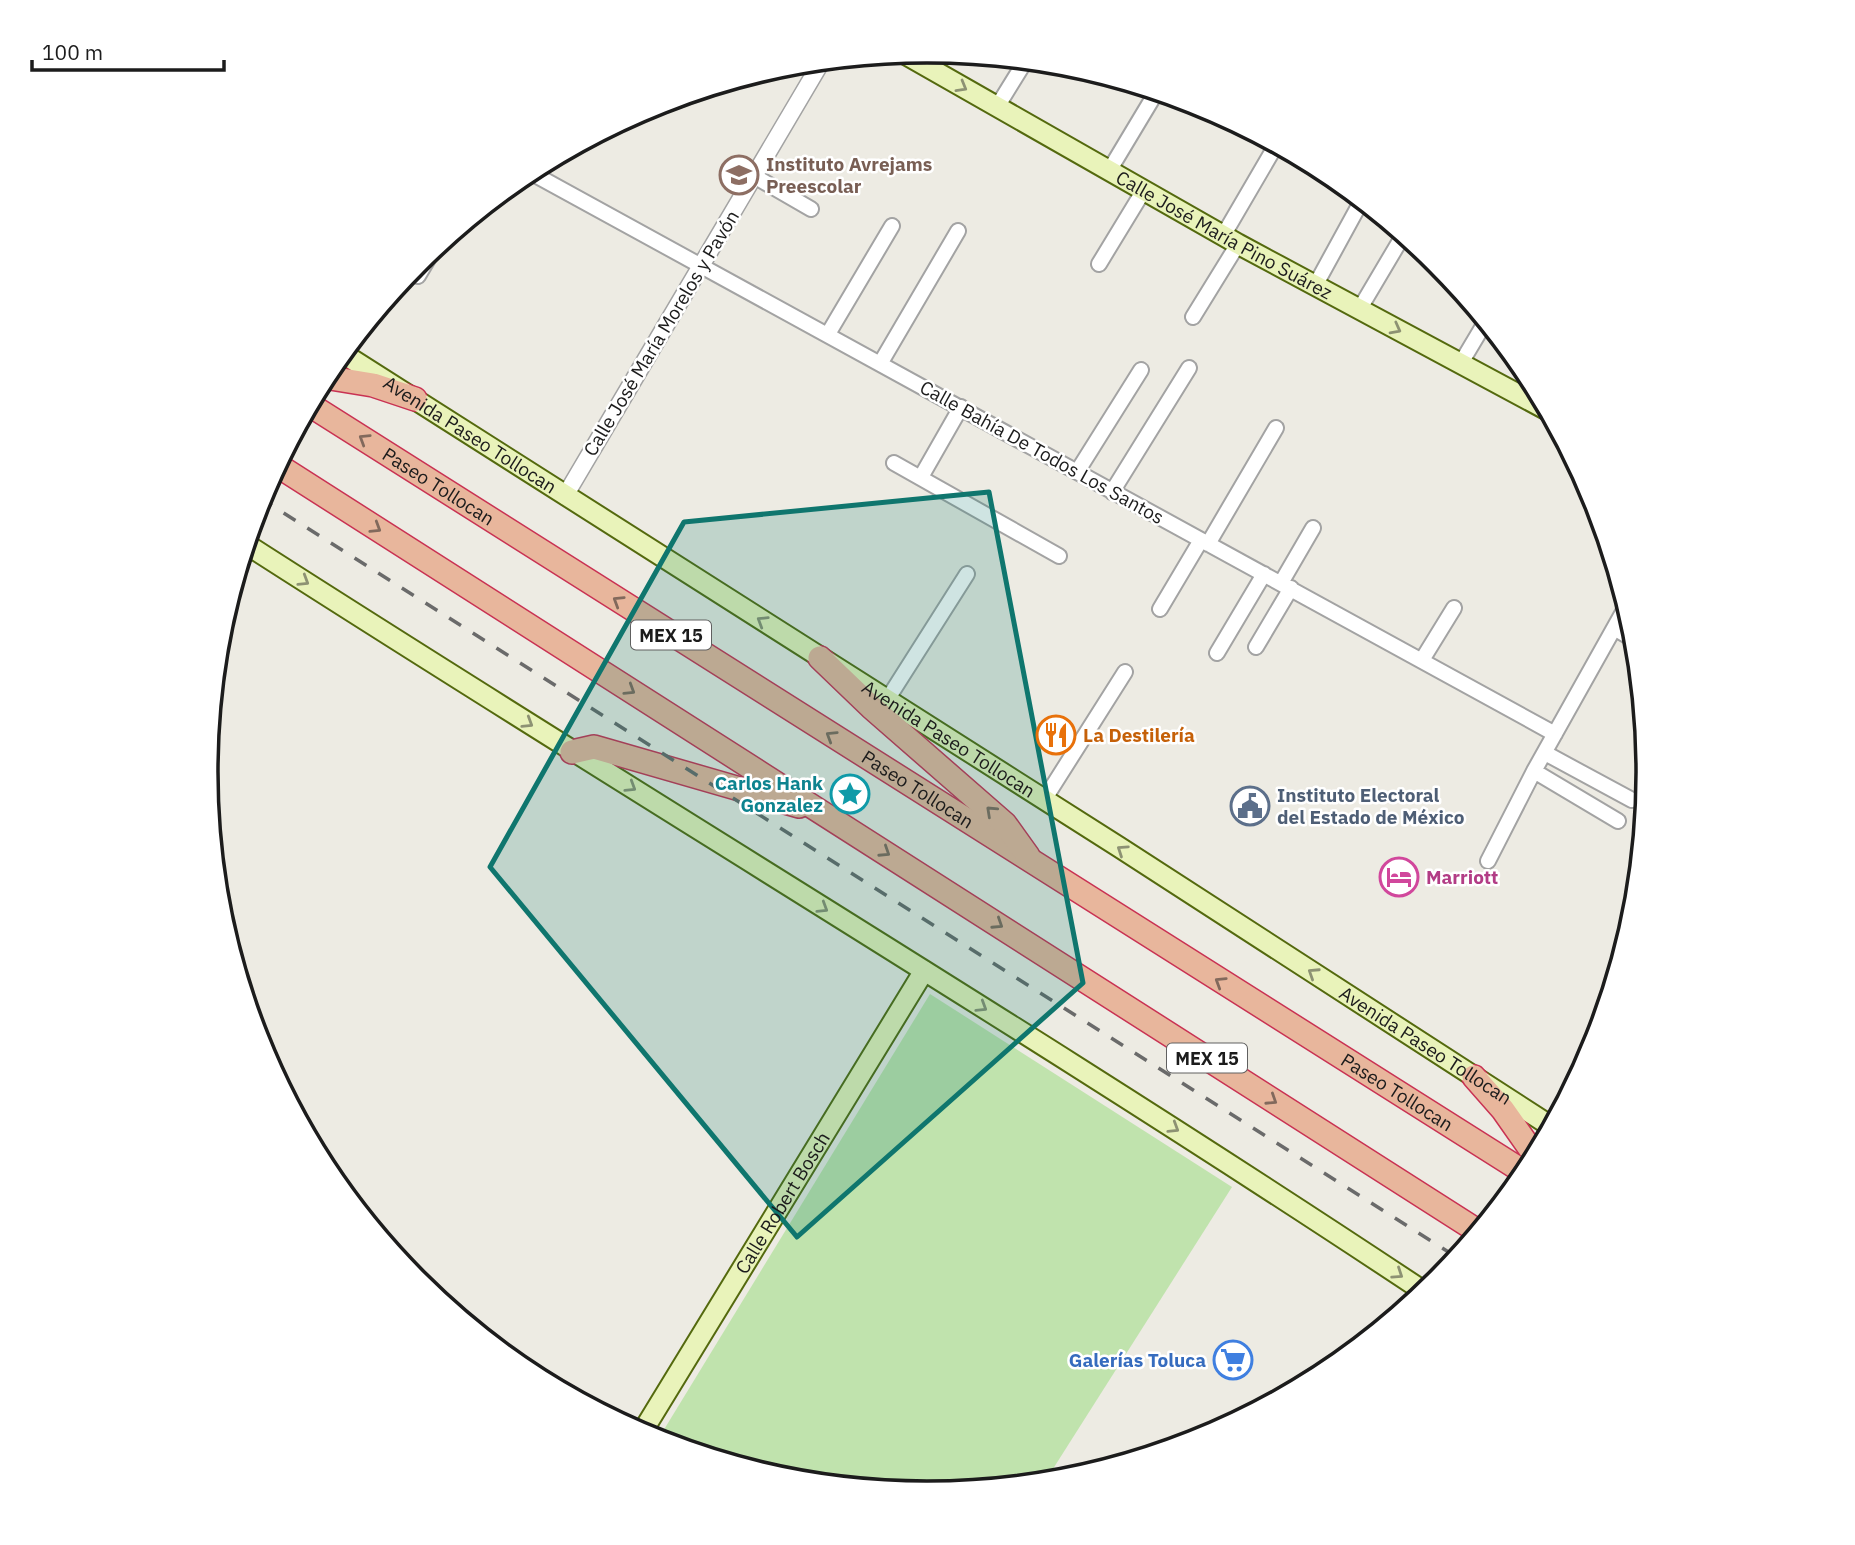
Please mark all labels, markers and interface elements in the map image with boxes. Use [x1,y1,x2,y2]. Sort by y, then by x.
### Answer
scale bar [32,28,224,72]
text: 100 m [42,38,103,66]
one-way arrow [955,79,967,92]
place label: Instituto Avrejams Preescolar [766,152,932,198]
school or university icon: Instituto Avrejams Preescolar [718,154,760,196]
street label: Calle José María Pino Suárez [1112,165,1337,304]
street label: Calle José María Morelos y Pavón [578,206,744,460]
one-way arrow [1389,321,1401,334]
street label: Avenida Paseo Tollocan [380,371,560,499]
street label: Calle Bahía De Todos Los Santos [916,375,1168,529]
one-way arrow [358,435,371,448]
street label: Paseo Tollocan [379,443,499,531]
one-way arrow [369,519,382,532]
one-way arrow [296,572,309,585]
one-way arrow [613,596,626,609]
one-way arrow [757,617,770,629]
road number: MEX 15 [631,620,711,650]
street label: Avenida Paseo Tollocan [857,676,1039,802]
one-way arrow [623,681,636,694]
restaurant icon: La Destilería [1035,714,1077,756]
one-way arrow [521,715,534,728]
place label: La Destilería [1083,723,1195,747]
one-way arrow [825,731,838,744]
street label: Paseo Tollocan [858,747,978,835]
place label: Carlos Hank Gonzalez [715,771,823,817]
place icon: Carlos Hank Gonzalez [829,773,871,815]
one-way arrow [623,779,636,792]
place label: Instituto Electoral del Estado de México [1277,783,1465,829]
public building icon: Instituto Electoral del Estado de México [1229,785,1271,827]
one-way arrow [986,807,999,819]
one-way arrow [877,844,890,856]
one-way arrow [1117,845,1130,858]
hotel icon: Marriott [1378,856,1420,898]
place label: Marriott [1426,865,1498,889]
one-way arrow [816,899,829,912]
one-way arrow [990,916,1003,929]
one-way arrow [1308,969,1321,982]
one-way arrow [1215,977,1228,990]
street label: Avenida Paseo Tollocan [1335,981,1515,1109]
one-way arrow [974,998,987,1011]
road number: MEX 15 [1167,1044,1247,1072]
street label: Paseo Tollocan [1337,1049,1457,1137]
one-way arrow [1264,1091,1277,1104]
one-way arrow [1167,1120,1180,1133]
street label: Calle Robert Bosch [730,1127,835,1278]
one-way arrow [1390,1266,1403,1278]
supermarket icon: Galerías Toluca [1212,1339,1254,1381]
place label: Galerías Toluca [1069,1348,1206,1372]

